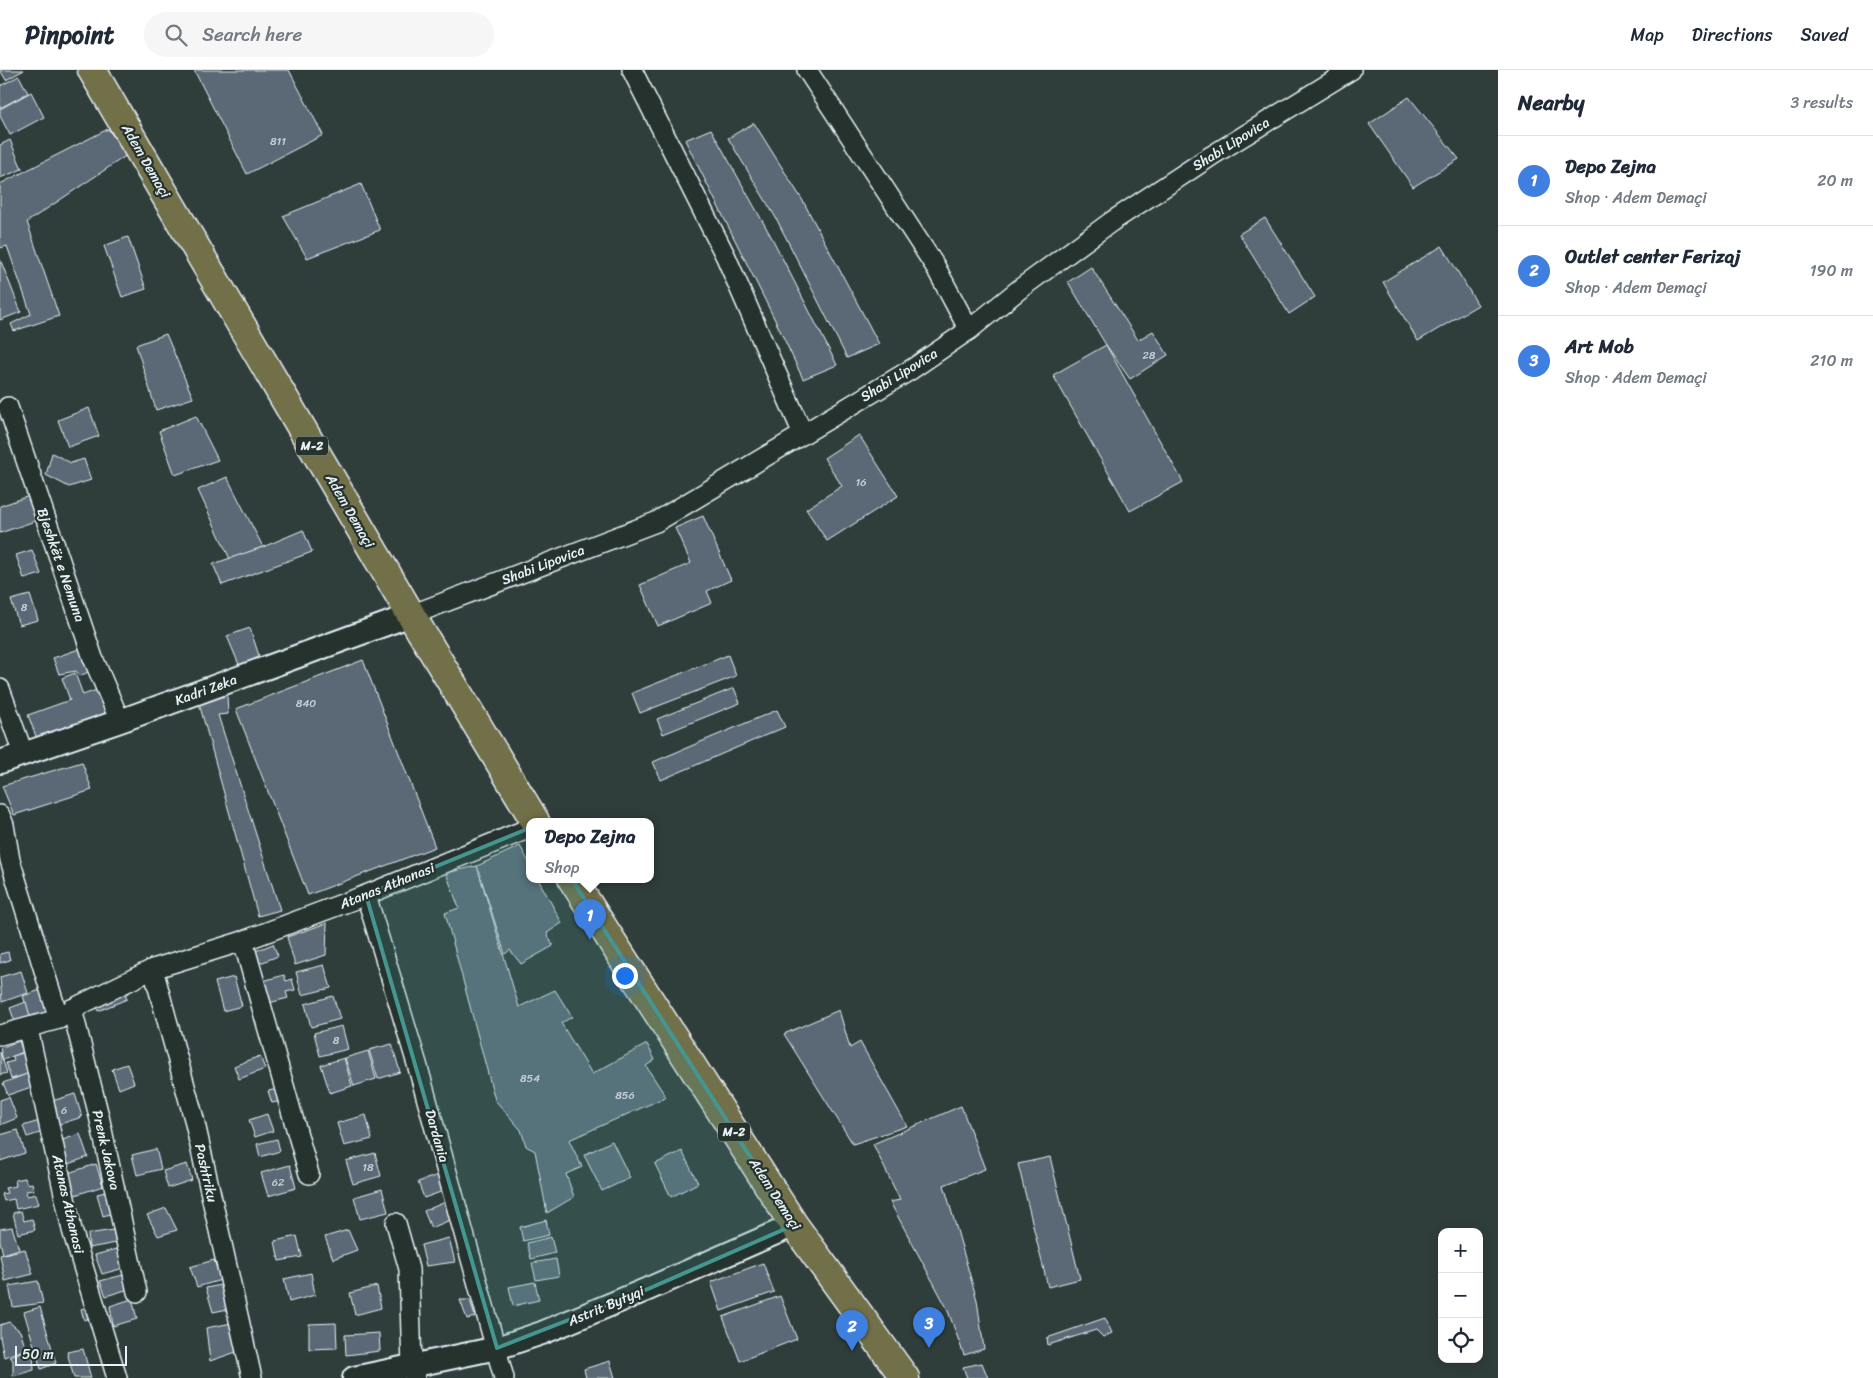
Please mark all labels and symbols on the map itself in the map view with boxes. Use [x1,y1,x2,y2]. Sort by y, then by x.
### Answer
street label: Shabi Lipovica [1187,110,1275,178]
street label: Adem Demaçi [114,118,178,204]
house number: 811 [270,132,286,151]
street label: Shabi Lipovica [855,341,943,409]
house number: 28 [1143,346,1156,365]
road number: M-2 [296,436,328,456]
street label: Adem Demaçi [318,468,382,554]
house number: 16 [856,473,866,492]
street label: Bjeshkët e Nemuna [30,505,92,625]
street label: Shabi Lipovica [498,538,588,592]
house number: 8 [21,598,28,617]
street label: Kadri Zeka [171,667,241,713]
house number: 840 [296,694,316,713]
street label: Atanas Athanasi [335,855,440,917]
pin: 1 [574,899,606,940]
your location [612,963,638,989]
house number: 8 [333,1031,340,1050]
house number: 854 [520,1069,540,1088]
house number: 856 [615,1086,635,1105]
house number: 6 [61,1101,67,1120]
street label: Prenk Jakova [85,1107,127,1193]
street label: Dardania [418,1107,456,1165]
road number: M-2 [718,1122,750,1142]
street label: Pashtriku [187,1141,225,1205]
street label: Atanas Athanasi [44,1151,92,1257]
street label: Adem Demaçi [742,1152,809,1236]
house number: 18 [362,1158,374,1177]
house number: 62 [272,1173,285,1192]
street label: Astrit Bytyqi [563,1278,649,1334]
pin: 3 [913,1307,945,1348]
pin: 2 [836,1310,868,1351]
scale bar [15,1343,128,1366]

